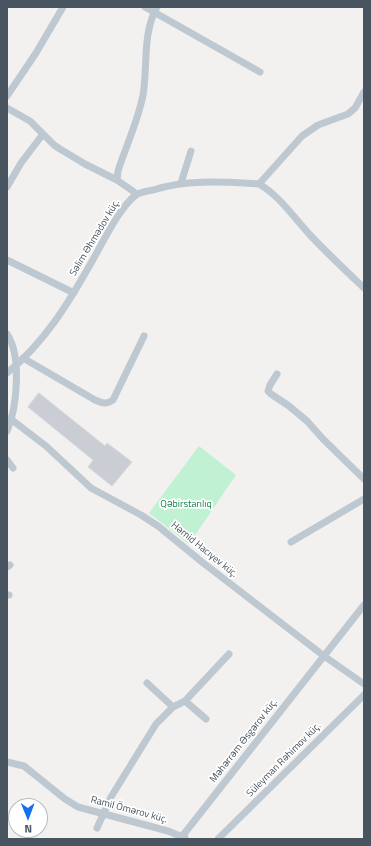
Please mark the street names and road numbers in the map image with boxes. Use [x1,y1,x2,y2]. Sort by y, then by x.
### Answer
street label: Səlim Əhmədov küç. [67,198,123,278]
street label: Həmid Hacıyev küç. [168,520,240,580]
street label: Məhərrəm Əsgərov küç. [208,697,280,785]
street label: Süleyman Rəhimov küç. [244,720,324,800]
street label: Ramil Ömərov küç. [89,794,169,826]

